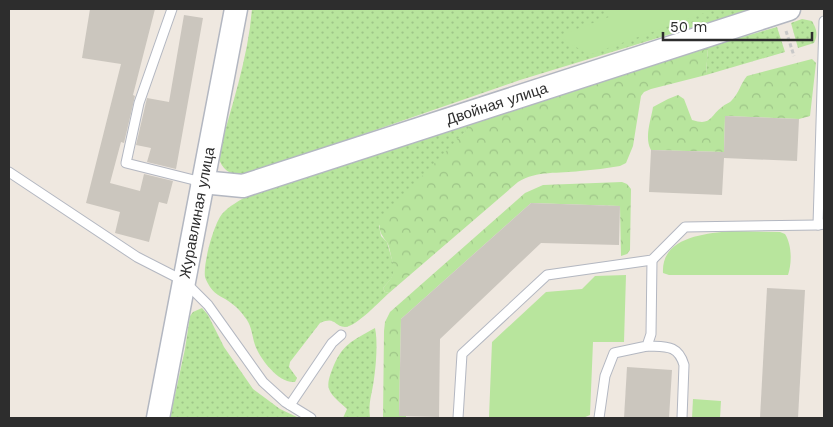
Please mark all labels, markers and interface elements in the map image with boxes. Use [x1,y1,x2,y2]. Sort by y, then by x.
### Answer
scale bar [663,10,812,42]
text: 50 m [670,18,707,36]
street label: Двойная улица [444,79,551,129]
street label: Журавлиная улица [176,145,219,280]

